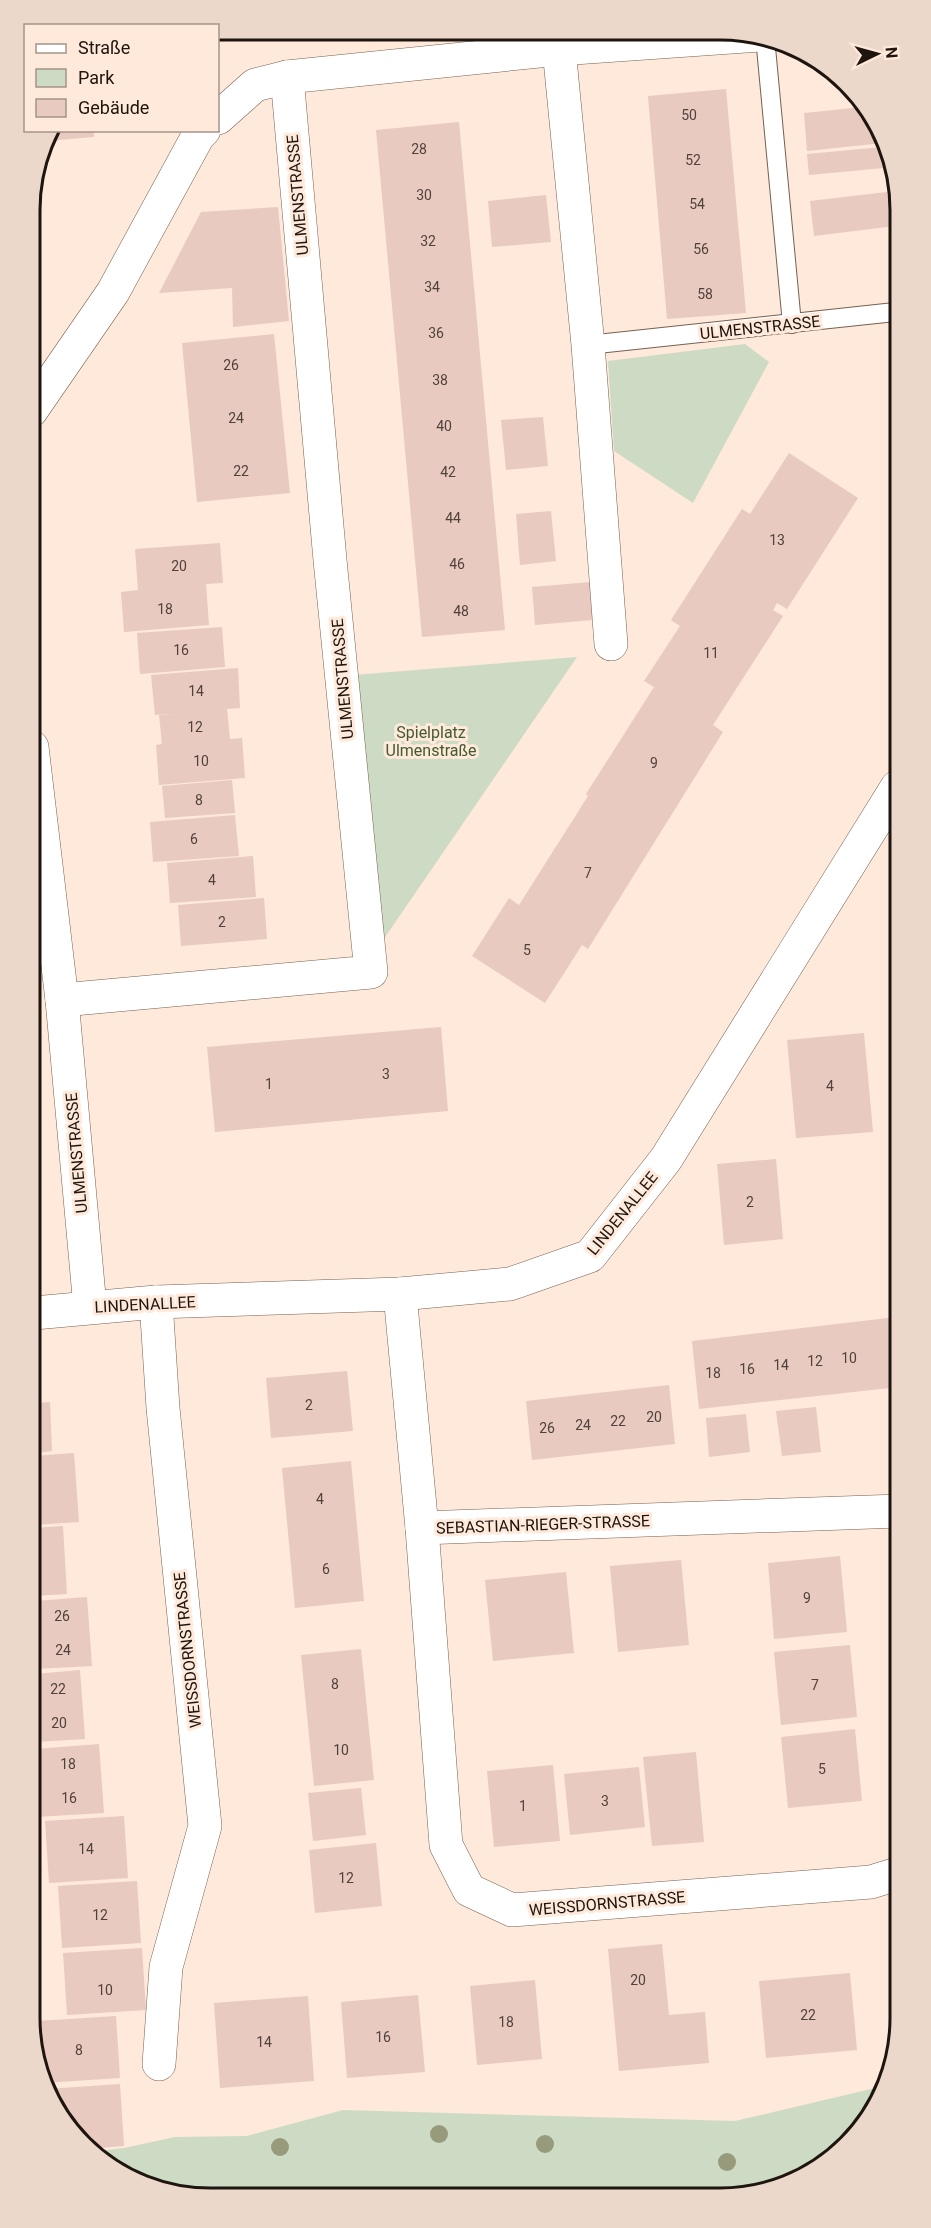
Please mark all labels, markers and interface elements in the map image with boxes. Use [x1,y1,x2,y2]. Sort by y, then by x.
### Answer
legend [24,24,219,132]
north arrow [847,24,907,84]
text: Straße [78,37,130,58]
text: N [881,46,901,59]
text: Park [78,67,115,88]
text: Gebäude [78,97,149,118]
house number: 50 [681,107,697,123]
street label: ULMENSTRASSE [283,134,312,256]
house number: 28 [411,141,427,157]
house number: 52 [685,152,701,168]
house number: 30 [416,187,432,203]
house number: 54 [689,196,705,212]
house number: 32 [420,233,436,249]
house number: 56 [693,241,709,257]
house number: 34 [424,279,440,295]
house number: 58 [697,286,713,302]
street label: ULMENSTRASSE [699,312,821,343]
house number: 36 [428,325,444,341]
house number: 26 [223,357,239,373]
house number: 38 [432,372,448,388]
house number: 24 [228,410,244,426]
house number: 40 [436,418,452,434]
house number: 22 [233,463,249,479]
house number: 42 [440,464,456,480]
house number: 44 [445,510,461,526]
house number: 13 [769,532,785,548]
house number: 46 [449,556,465,572]
house number: 20 [171,558,187,574]
house number: 18 [157,601,173,617]
house number: 48 [453,603,469,619]
street label: ULMENSTRASSE [328,618,357,740]
house number: 16 [173,642,189,658]
house number: 11 [703,645,719,661]
house number: 14 [188,683,204,699]
house number: 12 [187,719,203,735]
park label: Spielplatz Ulmenstraße [386,723,476,760]
house number: 10 [193,753,209,769]
house number: 9 [650,755,658,771]
house number: 8 [195,792,203,808]
house number: 6 [190,831,198,847]
house number: 7 [584,865,592,881]
house number: 4 [208,872,216,888]
house number: 2 [218,914,226,930]
house number: 5 [523,942,531,958]
house number: 3 [382,1066,390,1082]
house number: 1 [265,1076,273,1092]
house number: 4 [826,1078,834,1094]
street label: ULMENSTRASSE [62,1092,91,1214]
street label: LINDENALLEE [583,1168,662,1259]
house number: 2 [746,1194,754,1210]
street label: LINDENALLEE [94,1292,196,1317]
house number: 10 [841,1350,857,1366]
house number: 12 [807,1353,823,1369]
house number: 14 [773,1357,789,1373]
house number: 16 [739,1361,755,1377]
house number: 18 [705,1365,721,1381]
house number: 2 [305,1397,313,1413]
house number: 20 [646,1409,662,1425]
house number: 22 [610,1413,626,1429]
house number: 24 [575,1417,591,1433]
house number: 26 [539,1420,555,1436]
house number: 4 [316,1491,324,1507]
street label: SEBASTIAN-RIEGER-STRASSE [436,1511,650,1538]
house number: 6 [322,1561,330,1577]
street label: WEISSDORNSTRASSE [170,1571,205,1729]
house number: 9 [803,1590,811,1606]
house number: 26 [54,1608,70,1624]
house number: 24 [55,1642,71,1658]
house number: 8 [331,1676,339,1692]
house number: 7 [811,1677,819,1693]
house number: 22 [50,1681,66,1697]
house number: 20 [51,1715,67,1731]
house number: 10 [333,1742,349,1758]
house number: 18 [60,1756,76,1772]
house number: 5 [818,1761,826,1777]
house number: 16 [61,1790,77,1806]
house number: 3 [601,1793,609,1809]
house number: 1 [519,1798,527,1814]
house number: 14 [78,1841,94,1857]
house number: 12 [338,1870,354,1886]
street label: WEISSDORNSTRASSE [528,1887,686,1920]
house number: 12 [92,1907,108,1923]
house number: 20 [630,1972,646,1988]
house number: 10 [97,1982,113,1998]
house number: 22 [800,2007,816,2023]
house number: 18 [498,2014,514,2030]
house number: 16 [375,2029,391,2045]
house number: 14 [256,2034,272,2050]
house number: 8 [75,2042,83,2058]

